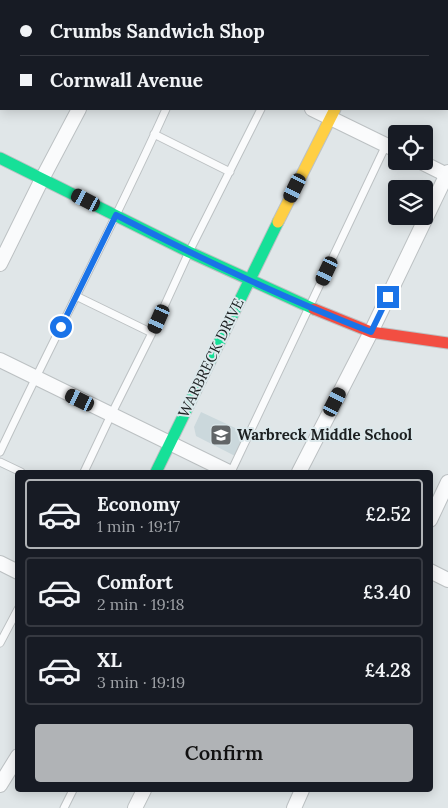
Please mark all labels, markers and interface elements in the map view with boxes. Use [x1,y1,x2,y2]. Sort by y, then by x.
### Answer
text: Crumbs Sandwich Shop [50,19,265,43]
text: Cornwall Avenue [50,68,203,92]
map controls [388,125,433,225]
button: locate [388,125,433,170]
car [281,171,308,205]
button: layers [388,180,433,225]
car [69,187,102,213]
car [313,254,340,288]
route end [377,286,399,308]
street label: WARBRECK DRIVE [173,295,248,421]
car [146,302,171,336]
route start [50,316,72,338]
car [321,385,348,419]
car [63,387,96,413]
school or university icon: Warbreck Middle School [209,423,233,447]
place label: Warbreck Middle School [237,425,412,444]
icon: car [37,492,82,537]
text: Economy [97,492,180,516]
text: £2.52 [365,502,411,526]
text: 1 min · 19:17 [97,516,180,536]
icon: car [37,570,82,615]
text: Comfort [97,570,173,594]
text: £3.40 [363,580,411,604]
text: 2 min · 19:18 [97,594,185,614]
icon: car [37,648,82,693]
text: XL [97,648,122,672]
text: £4.28 [364,658,411,682]
text: 3 min · 19:19 [97,672,185,692]
button: Confirm [35,724,413,782]

